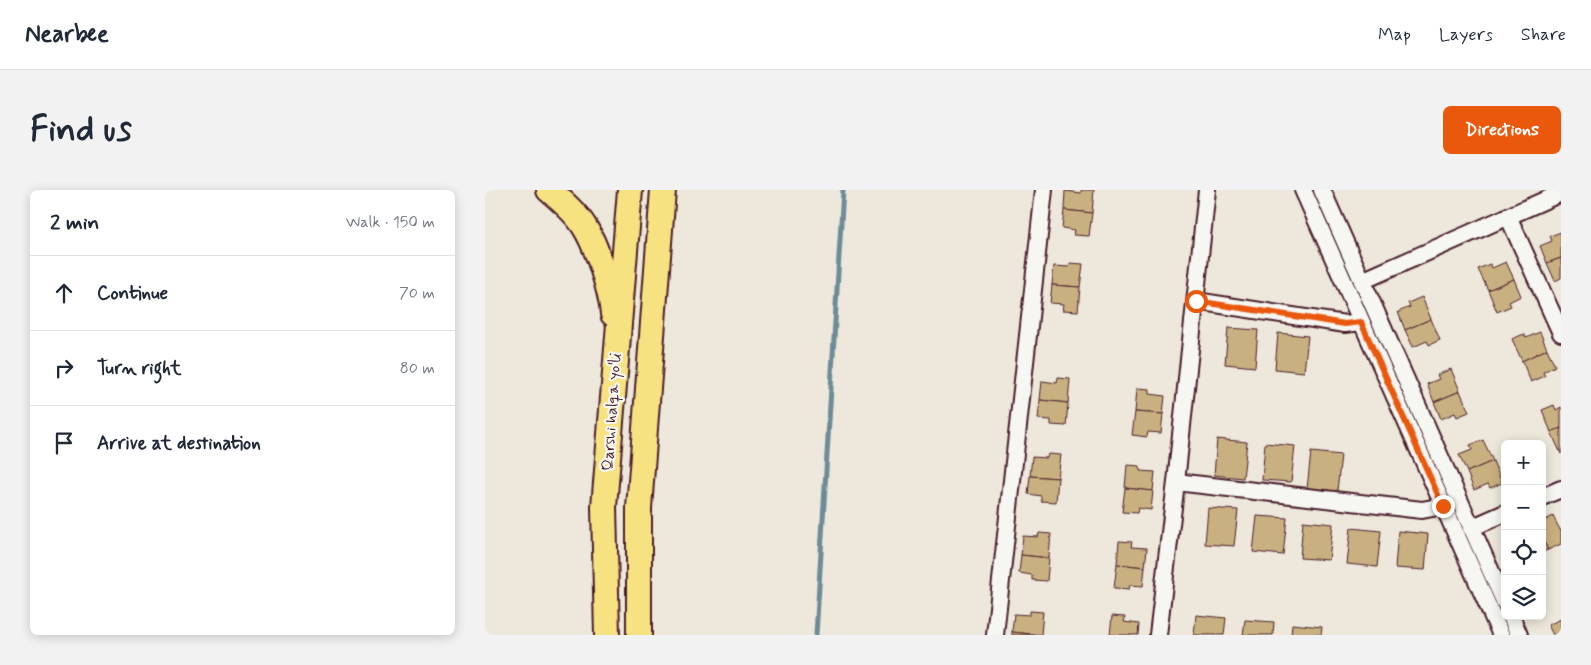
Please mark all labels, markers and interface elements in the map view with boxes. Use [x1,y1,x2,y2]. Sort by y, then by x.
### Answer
text: Nearbee [25,19,109,50]
text: Map [1378,23,1411,47]
text: Layers [1439,23,1493,47]
text: Share [1521,23,1566,47]
button: Directions [1443,106,1561,154]
text: Find us [30,107,132,153]
text: 2 min [50,209,99,237]
text: Walk · 150 m [346,212,435,233]
icon: ahead [50,279,78,307]
text: Continue [97,281,168,306]
text: 70 m [399,283,435,304]
route start [1185,290,1208,313]
street label: Qarshi halqa yoʻli [597,352,627,472]
icon: right [50,354,78,382]
text: Turn right [97,356,181,381]
text: 80 m [400,358,435,379]
icon: arrive [50,429,78,457]
text: Arrive at destination [97,431,261,456]
map controls [1501,440,1546,620]
button: + [1501,440,1546,485]
button: − [1501,485,1546,530]
route end [1432,495,1455,518]
button: locate [1501,530,1546,575]
button: layers [1501,575,1546,620]

